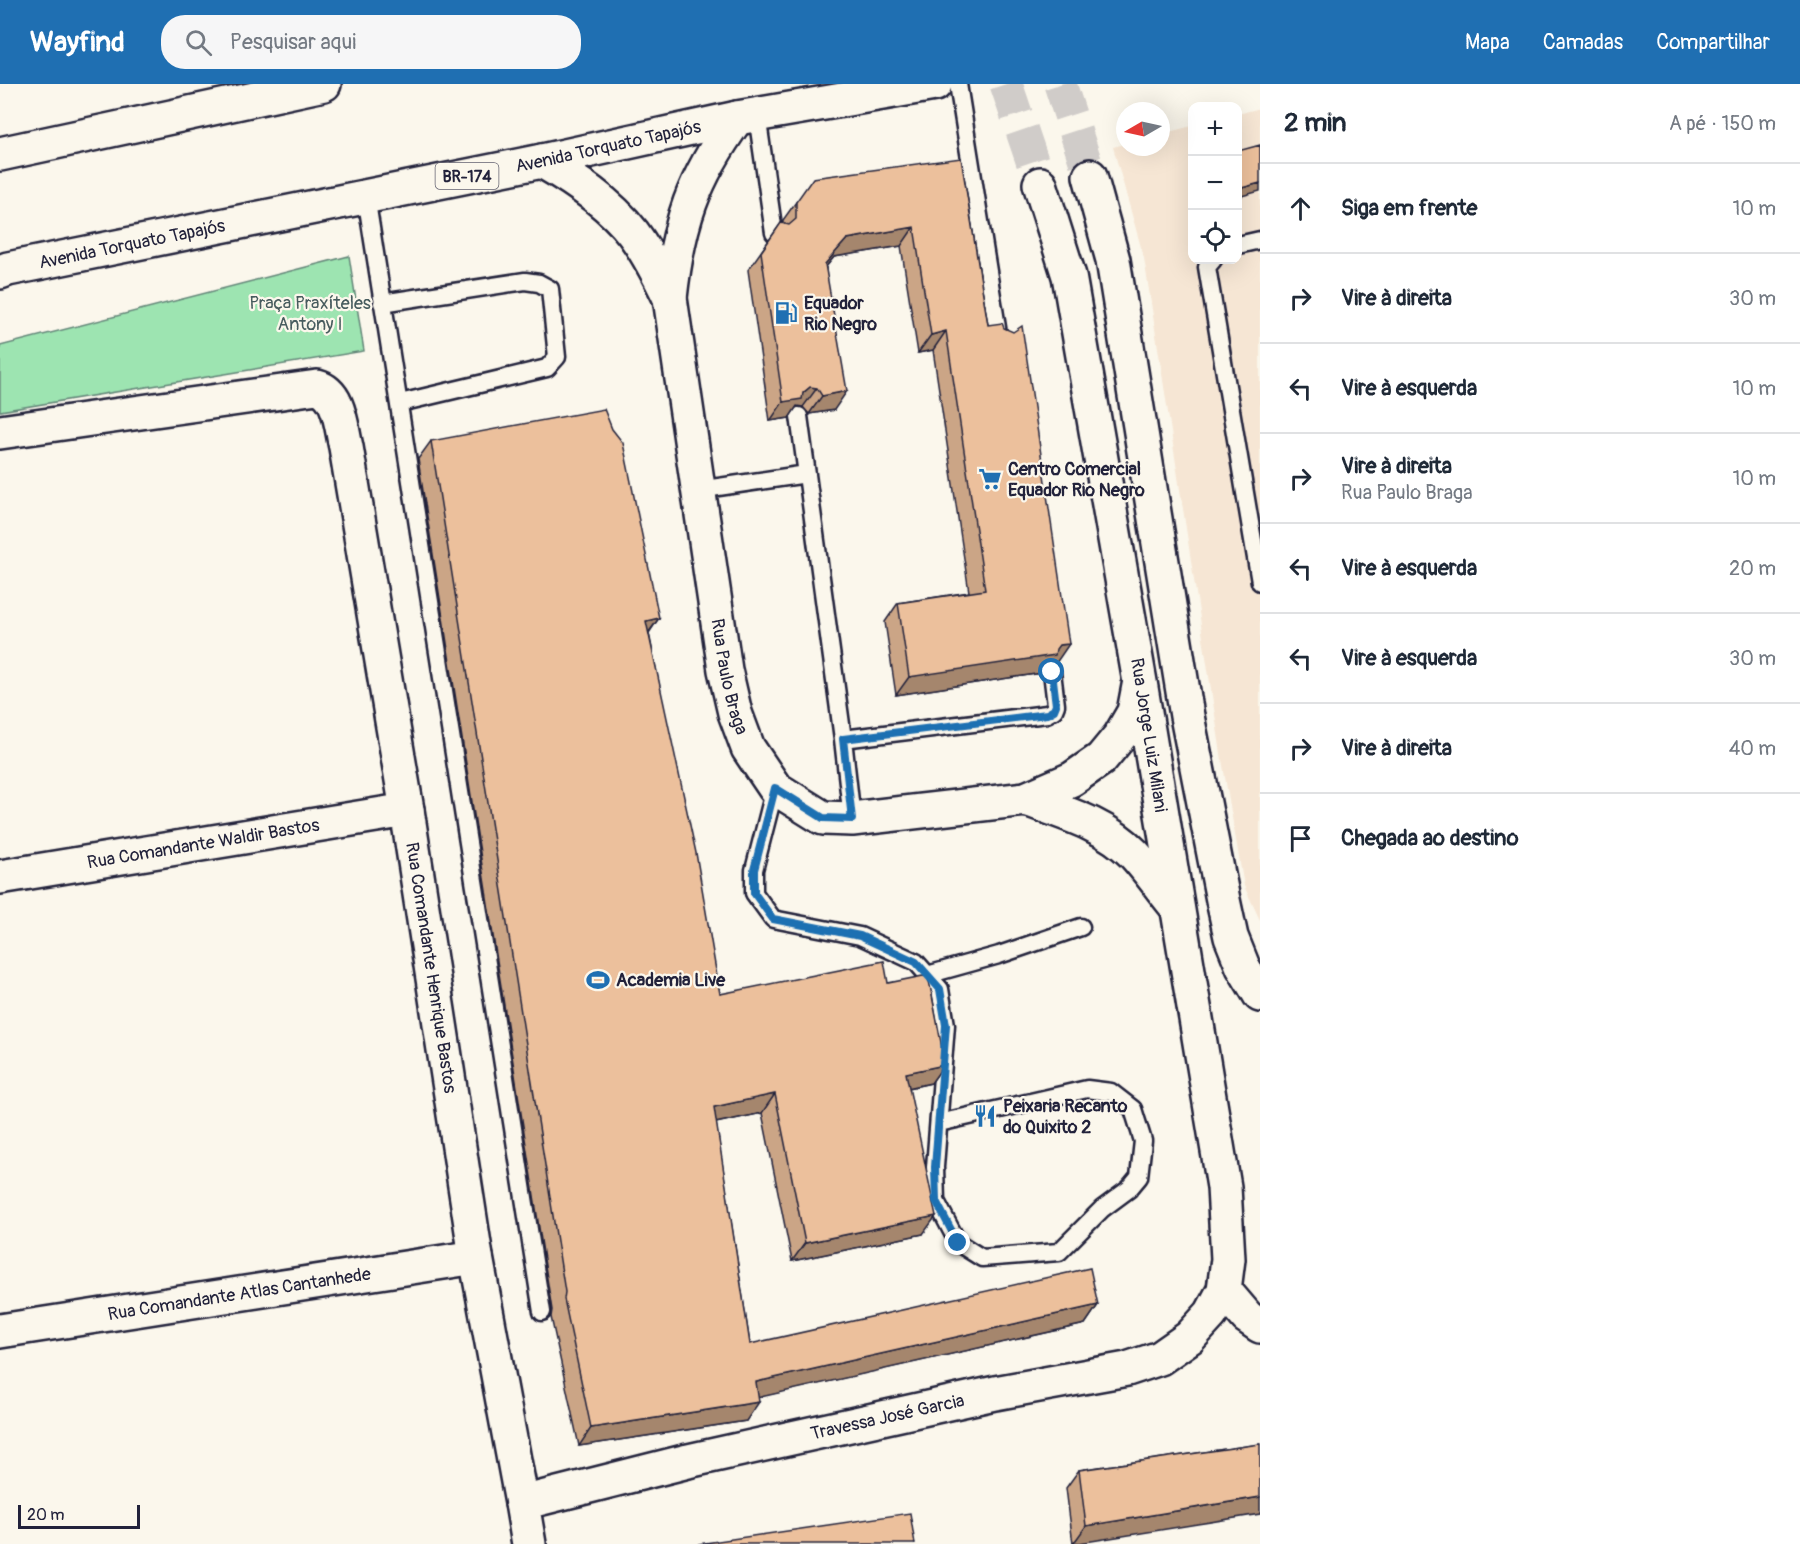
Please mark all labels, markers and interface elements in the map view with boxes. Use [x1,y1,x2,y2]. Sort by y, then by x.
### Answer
search box [161,15,581,69]
text: Wayfind [30,25,125,60]
icon: search [182,26,215,59]
text: Pesquisar aqui [230,28,356,56]
text: Mapa [1465,29,1510,56]
text: Camadas [1543,29,1623,56]
text: Compartilhar [1656,29,1770,56]
north arrow [1116,102,1170,156]
map controls [1188,102,1242,264]
button: + [1188,102,1242,156]
text: 2 min [1284,107,1346,139]
text: A pé · 150 m [1669,111,1776,136]
street label: Avenida Torquato Tapajós [513,115,703,178]
button: − [1188,156,1242,210]
road number: BR-174 [436,163,498,189]
icon: ahead [1284,192,1317,225]
text: Siga em frente [1341,194,1477,222]
text: 10 m [1732,196,1776,221]
button: locate [1188,210,1242,264]
street label: Avenida Torquato Tapajós [37,214,227,274]
icon: right [1284,282,1317,315]
text: Vire à direita [1341,284,1452,312]
text: 30 m [1729,286,1776,311]
park label: Praça Praxíteles Antony I [249,292,371,336]
place label: Equador Rio Negro [804,292,877,336]
fuel station icon: Equador Rio Negro [773,300,799,326]
icon: left [1284,372,1317,405]
text: Vire à esquerda [1341,374,1477,402]
text: 10 m [1732,376,1776,401]
text: Vire à direita [1341,452,1452,480]
place label: Centro Comercial Equador Rio Negro [1008,458,1145,502]
icon: right [1284,462,1317,495]
supermarket icon: Centro Comercial Equador Rio Negro [977,466,1003,492]
text: 10 m [1732,466,1776,491]
text: Rua Paulo Braga [1341,480,1472,505]
icon: left [1284,552,1317,585]
text: Vire à esquerda [1341,554,1477,582]
text: 20 m [1729,556,1776,581]
street label: Rua Paulo Braga [706,617,753,738]
icon: left [1284,642,1317,675]
text: Vire à esquerda [1341,644,1477,672]
text: 30 m [1729,646,1776,671]
street label: Rua Jorge Luiz Milani [1125,656,1172,814]
route start [1038,658,1064,684]
icon: right [1284,732,1317,765]
text: Vire à direita [1341,734,1452,762]
text: 40 m [1729,736,1776,761]
street label: Rua Comandante Waldir Bastos [86,814,321,874]
icon: arrive [1284,822,1317,855]
text: Chegada ao destino [1341,824,1519,852]
street label: Rua Comandante Henrique Bastos [400,841,462,1095]
sports icon: Academia Live [585,967,611,993]
place label: Academia Live [616,969,726,992]
place label: Peixaria Recanto do Quixito 2 [1003,1095,1128,1139]
restaurant icon: Peixaria Recanto do Quixito 2 [972,1103,998,1129]
route end [944,1229,970,1255]
street label: Rua Comandante Atlas Cantanhede [106,1263,372,1326]
street label: Travessa José Garcia [808,1389,967,1446]
scale bar [18,1502,140,1530]
text: 20 m [27,1505,65,1525]

